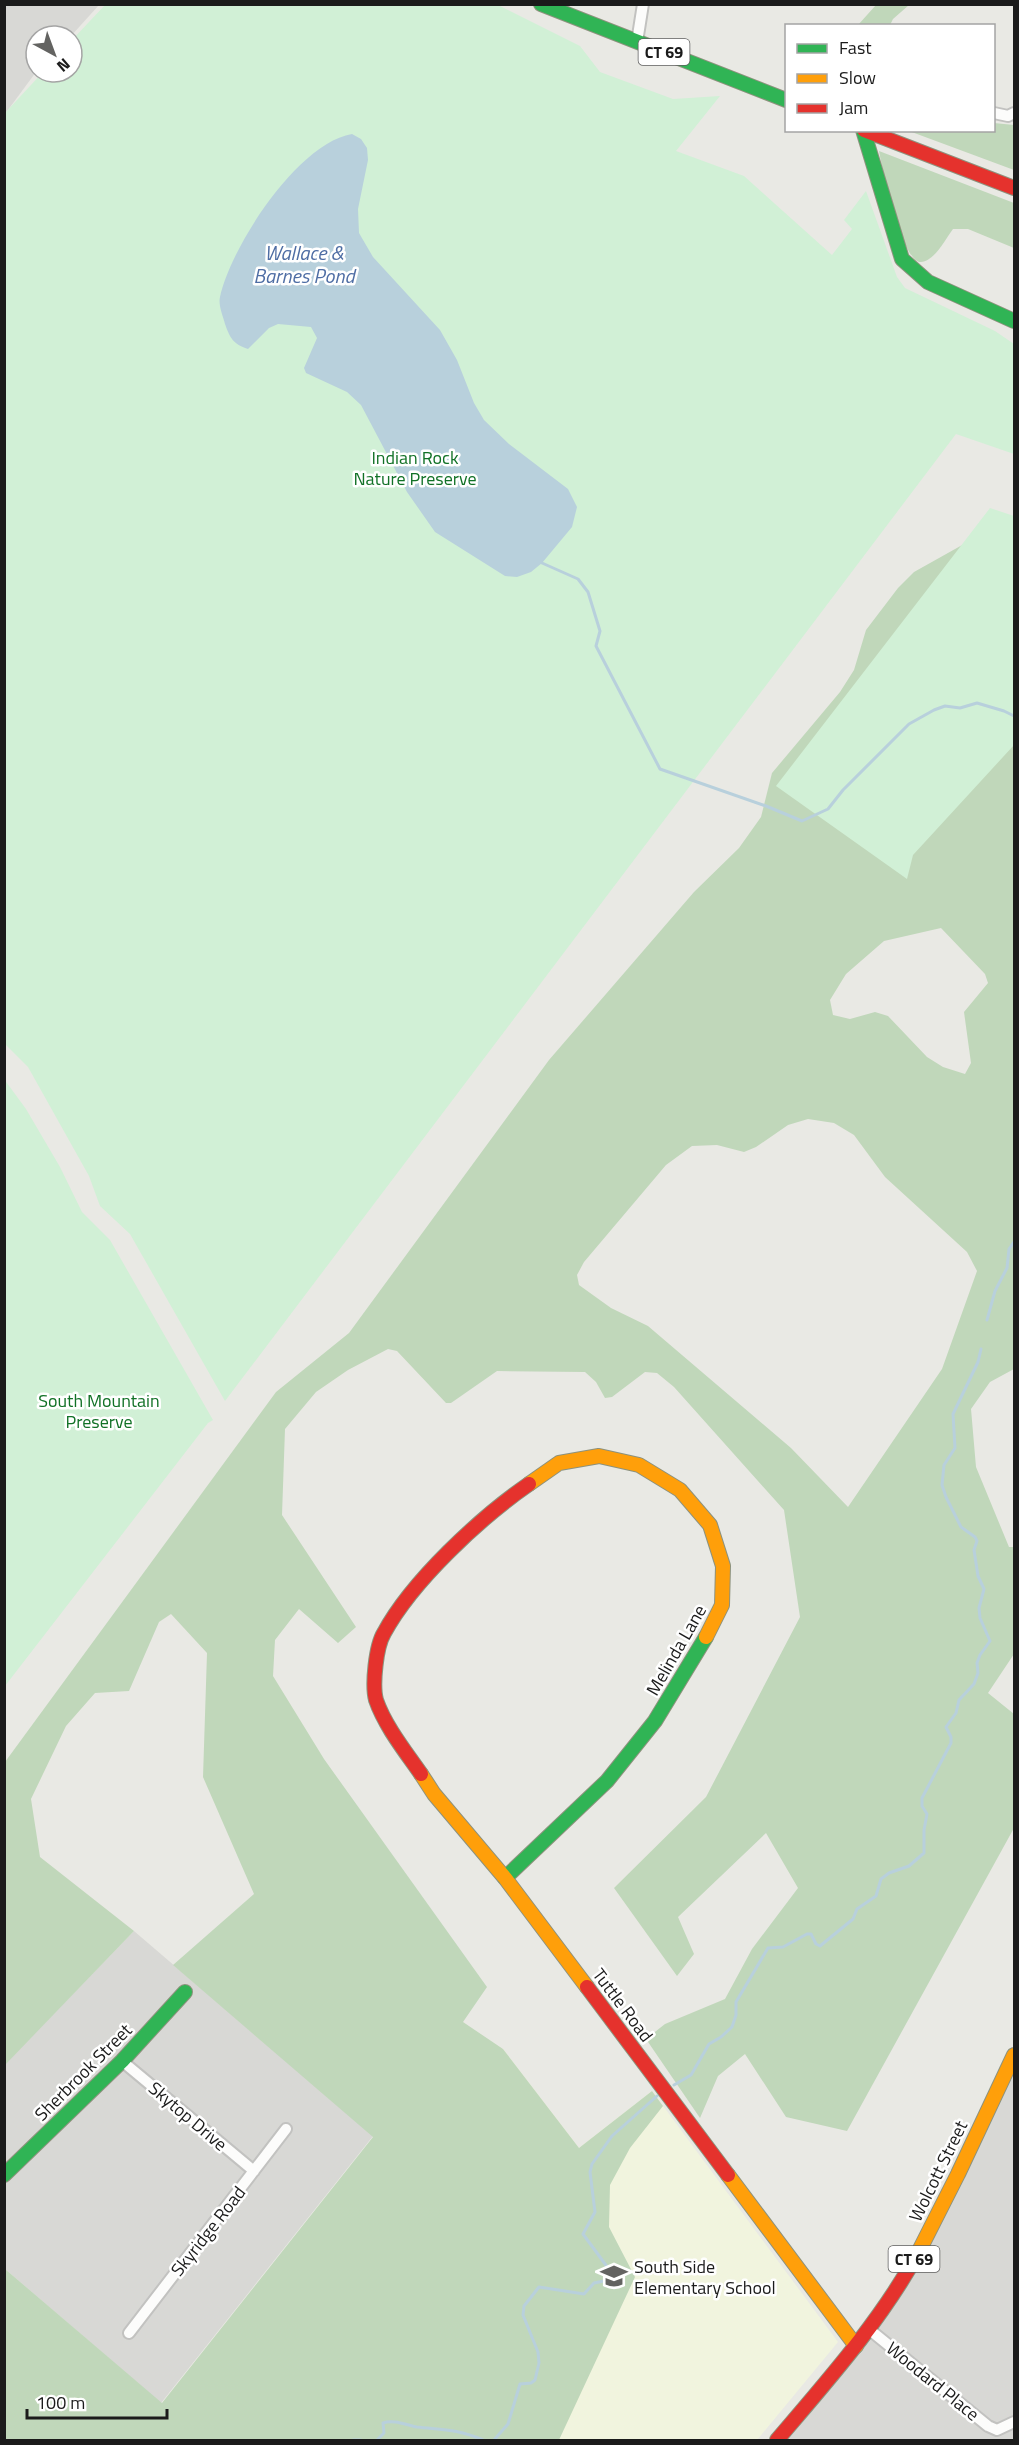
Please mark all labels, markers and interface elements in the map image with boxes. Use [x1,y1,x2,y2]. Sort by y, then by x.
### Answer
north arrow [24,24,84,84]
legend [785,24,995,132]
text: Fast [839,34,872,61]
road number: CT 69 [638,39,690,65]
text: N [52,53,76,78]
text: Slow [839,64,876,91]
text: Jam [839,94,868,121]
water label: Wallace & Barnes Pond [254,237,356,291]
park label: Indian Rock Nature Preserve [353,444,477,492]
park label: South Mountain Preserve [38,1387,160,1435]
street label: Melinda Lane [639,1600,713,1700]
street label: Tuttle Road [586,1962,660,2048]
street label: Sherbrook Street [28,2017,138,2127]
street label: Skytop Drive [143,2075,233,2157]
street label: Wolcott Street [902,2115,974,2226]
street label: Skyridge Road [164,2180,252,2282]
road number: CT 69 [888,2246,940,2272]
place label: South Side Elementary School [634,2253,776,2301]
school or university icon: South Side Elementary School [599,2261,629,2291]
street label: Woodard Place [880,2335,986,2427]
scale bar [27,2382,166,2420]
text: 100 m [36,2389,85,2416]

